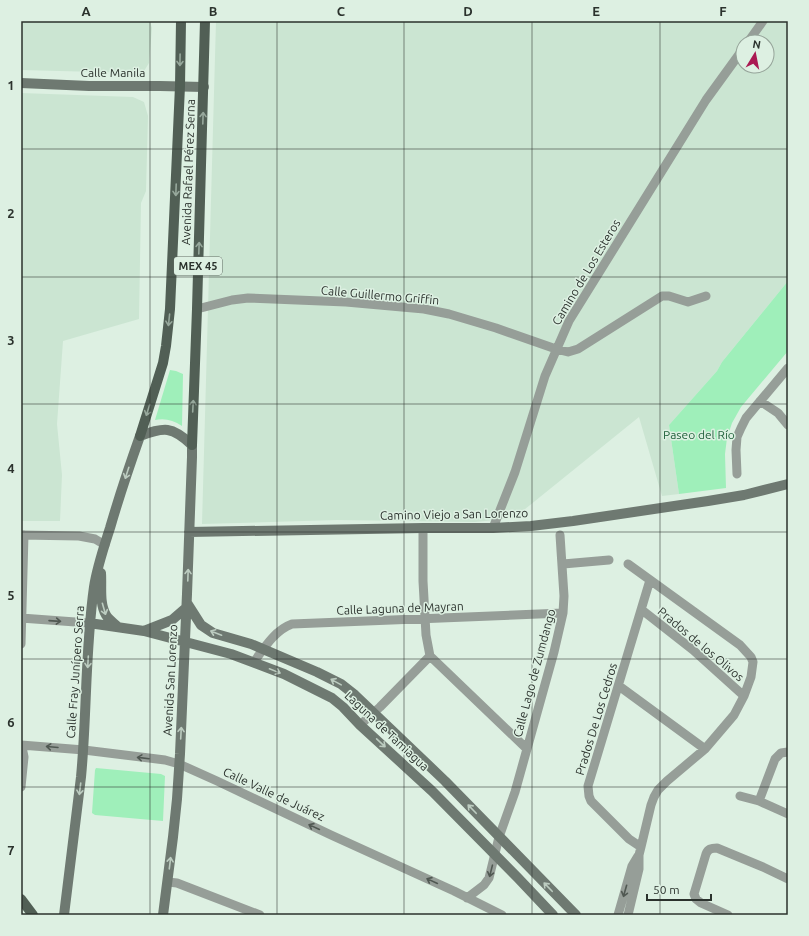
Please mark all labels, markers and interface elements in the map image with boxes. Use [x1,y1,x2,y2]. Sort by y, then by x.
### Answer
text: A [81,4,91,18]
text: B [209,4,218,18]
text: C [337,4,346,18]
text: D [463,4,473,18]
text: E [592,4,600,18]
text: F [719,4,727,18]
north arrow [735,34,775,74]
text: N [752,38,762,51]
one-way arrow [177,53,184,66]
street label: Calle Manila [81,66,145,79]
text: 1 [7,78,15,92]
street label: Avenida Rafael Pérez Serna [179,99,197,245]
one-way arrow [199,112,207,125]
one-way arrow [172,183,179,196]
text: 2 [7,206,15,220]
street label: Camino de Los Esteros [549,217,623,327]
one-way arrow [195,242,203,255]
road number: MEX 45 [174,257,222,275]
street label: Calle Guillermo Griffin [320,283,440,307]
one-way arrow [165,313,173,326]
text: 3 [7,333,15,347]
one-way arrow [190,400,197,413]
one-way arrow [144,404,151,417]
park label: Paseo del Río [663,428,735,441]
text: 4 [7,461,15,475]
one-way arrow [123,466,130,479]
street label: Camino Viejo a San Lorenzo [380,506,528,522]
one-way arrow [184,569,191,582]
text: 5 [7,588,15,602]
street label: Calle Laguna de Mayran [336,599,464,617]
one-way arrow [101,603,108,616]
street label: Prados de los Olivos [656,604,746,684]
street label: Calle Fray Junípero Serra [64,605,86,739]
street label: Calle Lago de Zumdango [511,607,557,739]
one-way arrow [48,617,61,624]
street label: Avenida San Lorenzo [161,624,179,736]
one-way arrow [211,629,223,637]
one-way arrow [84,655,91,668]
street label: Prados De Los Cedros [573,661,619,777]
one-way arrow [268,668,280,675]
one-way arrow [330,678,342,686]
street label: Laguna de Tamiagua [342,689,432,773]
text: 6 [7,715,15,729]
one-way arrow [177,727,184,740]
one-way arrow [375,739,386,748]
one-way arrow [46,744,59,751]
one-way arrow [136,754,149,762]
street label: Calle Valle de Juárez [221,765,327,823]
one-way arrow [76,782,84,795]
one-way arrow [467,804,477,814]
one-way arrow [308,823,320,830]
text: 7 [7,843,15,857]
one-way arrow [166,856,174,869]
one-way arrow [487,864,494,877]
scale bar [647,876,711,902]
one-way arrow [427,877,439,884]
one-way arrow [543,882,553,892]
text: 50 m [653,883,680,896]
one-way arrow [621,884,628,897]

